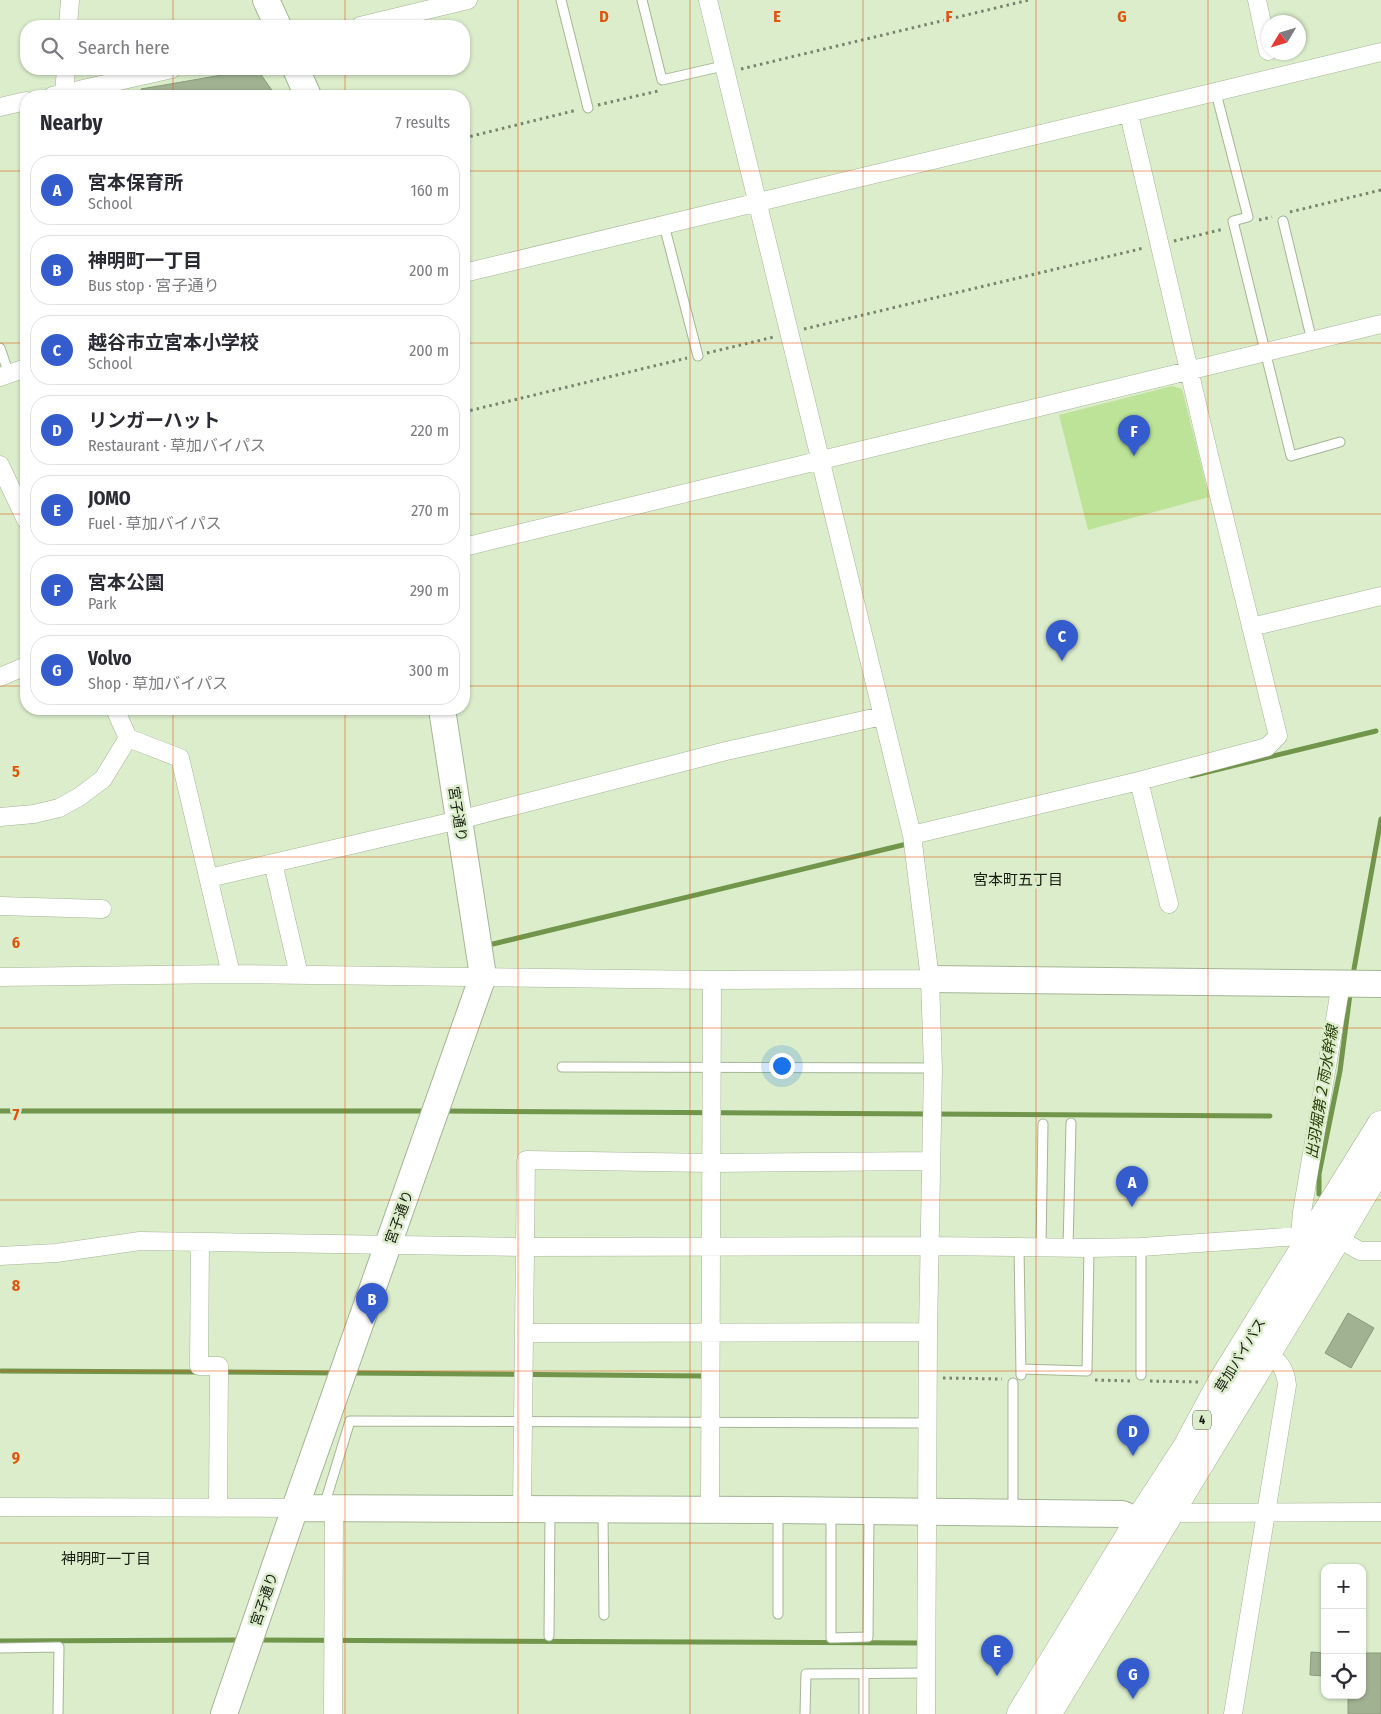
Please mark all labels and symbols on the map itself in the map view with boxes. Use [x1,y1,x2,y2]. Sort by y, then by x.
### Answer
text: D [599,7,609,26]
text: E [773,7,781,26]
text: F [945,7,953,26]
text: G [1117,7,1127,26]
north arrow [1261,15,1306,60]
pin: F [1118,415,1150,456]
pin: C [1046,620,1078,661]
text: 5 [12,762,20,781]
street label: 宮子通り [445,785,470,843]
district label: 宮本町五丁目 [973,871,1063,889]
text: 6 [12,933,20,952]
water label: 出羽堀第２雨水幹線 [1303,1022,1342,1160]
your location [769,1053,795,1079]
text: 7 [13,1105,20,1124]
pin: A [1116,1166,1148,1207]
street label: 宮子通り [382,1188,417,1246]
text: 8 [12,1276,21,1295]
pin: B [356,1283,388,1324]
street label: 草加バイパス [1212,1315,1269,1396]
road number: 4 [1193,1410,1211,1430]
pin: D [1117,1415,1149,1456]
text: 9 [12,1448,20,1467]
district label: 神明町一丁目 [61,1550,151,1568]
street label: 宮子通り [247,1570,282,1628]
pin: E [981,1635,1013,1676]
pin: G [1117,1658,1149,1699]

